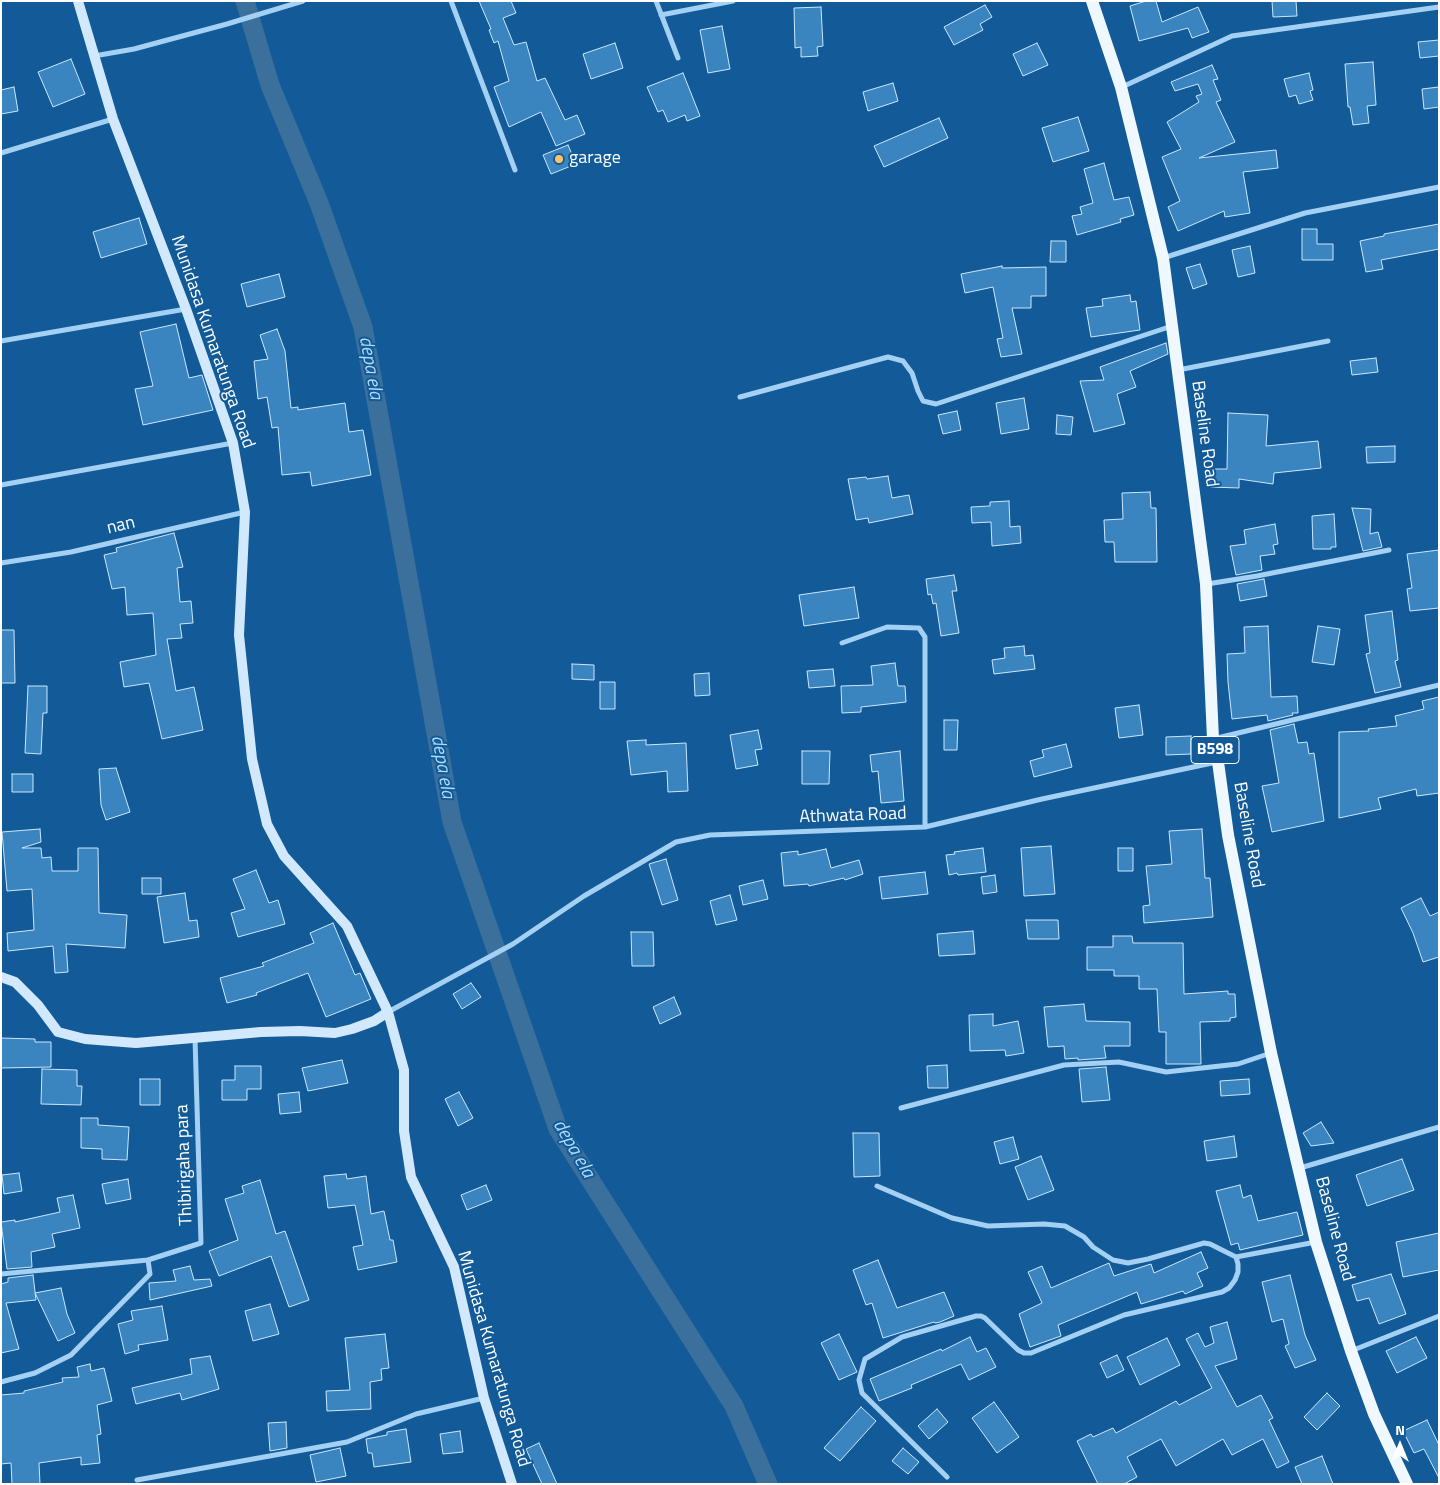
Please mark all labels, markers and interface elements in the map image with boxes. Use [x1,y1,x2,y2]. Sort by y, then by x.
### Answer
place label: garage [569,148,621,170]
marker: garage [553,153,565,165]
street label: Munidasa Kumaratunga Road [165,233,259,451]
water label: depa ela [353,335,387,401]
street label: Baseline Road [1186,379,1222,489]
street label: nan [105,512,137,540]
water label: depa ela [425,734,459,800]
road number: B598 [1191,736,1239,764]
street label: Baseline Road [1228,780,1268,890]
street label: Athwata Road [799,803,907,829]
street label: Thibirigaha para [172,1104,198,1226]
water label: depa ela [547,1116,599,1182]
street label: Baseline Road [1310,1174,1358,1284]
street label: Munidasa Kumaratunga Road [452,1248,534,1470]
text: N [1395,1419,1405,1440]
north arrow [1375,1420,1425,1470]

